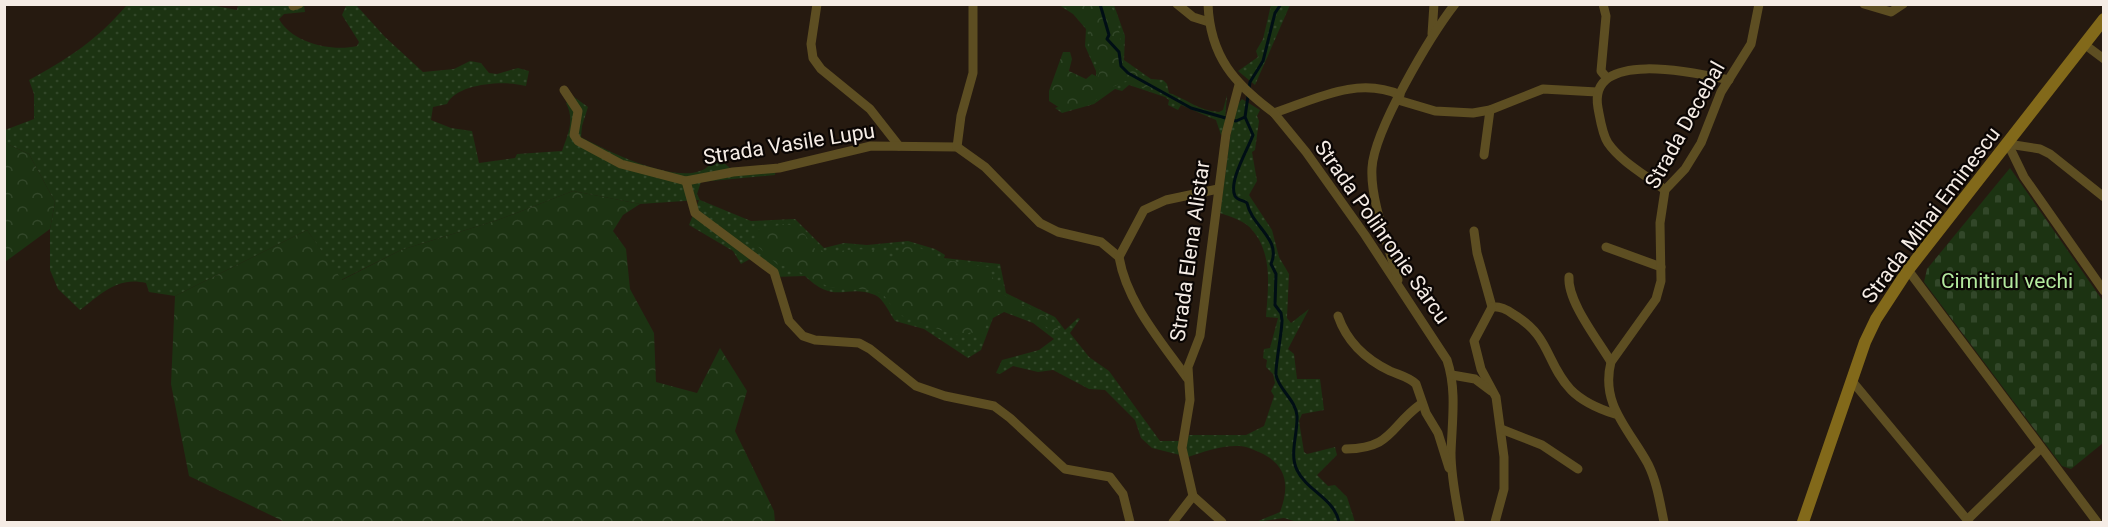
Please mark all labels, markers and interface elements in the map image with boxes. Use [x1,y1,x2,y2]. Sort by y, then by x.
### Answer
street label: Strada Decebal [1640,57,1730,193]
street label: Strada Vasile Lupu [701,119,877,169]
street label: Strada Mihai Eminescu [1857,122,2005,308]
street label: Strada Polihronie Sârcu [1310,136,1454,328]
street label: Strada Elena Alistar [1165,159,1215,343]
park label: Cimitirul vechi [1941,269,2073,293]

